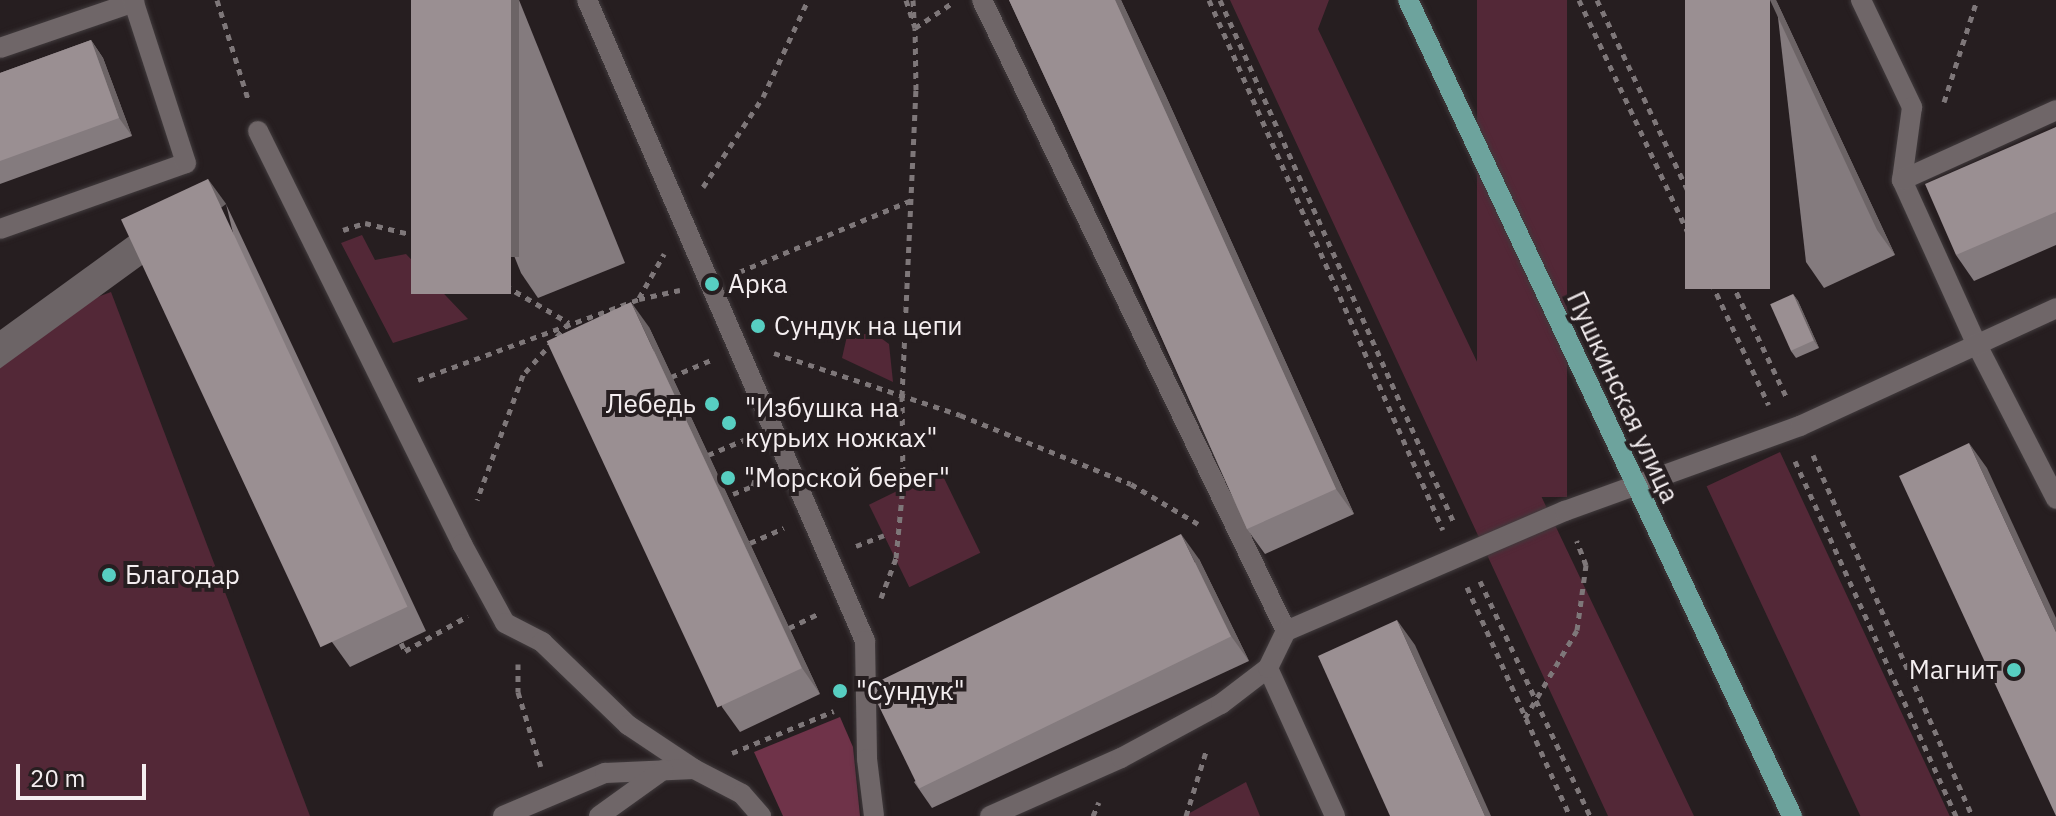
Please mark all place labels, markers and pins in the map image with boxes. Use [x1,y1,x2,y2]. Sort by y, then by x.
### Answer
place label: Арка [728,268,788,300]
marker: Арка [703,275,721,293]
place label: Сундук на цепи [774,310,963,342]
marker: Сундук на цепи [749,317,767,335]
place label: Лебедь [606,388,696,420]
place label: "Избушка на курьих ножках" [745,392,937,454]
marker: Лебедь [703,395,721,413]
marker: "Избушка на курьих ножках" [720,414,738,432]
place label: "Морской берег" [744,462,950,494]
marker: "Морской берег" [719,469,737,487]
place label: Благодар [125,559,240,591]
marker: Благодар [100,566,118,584]
place label: Магнит [1909,654,1998,686]
marker: Магнит [2005,661,2023,679]
place label: "Сундук" [856,675,965,707]
marker: "Сундук" [831,682,849,700]

